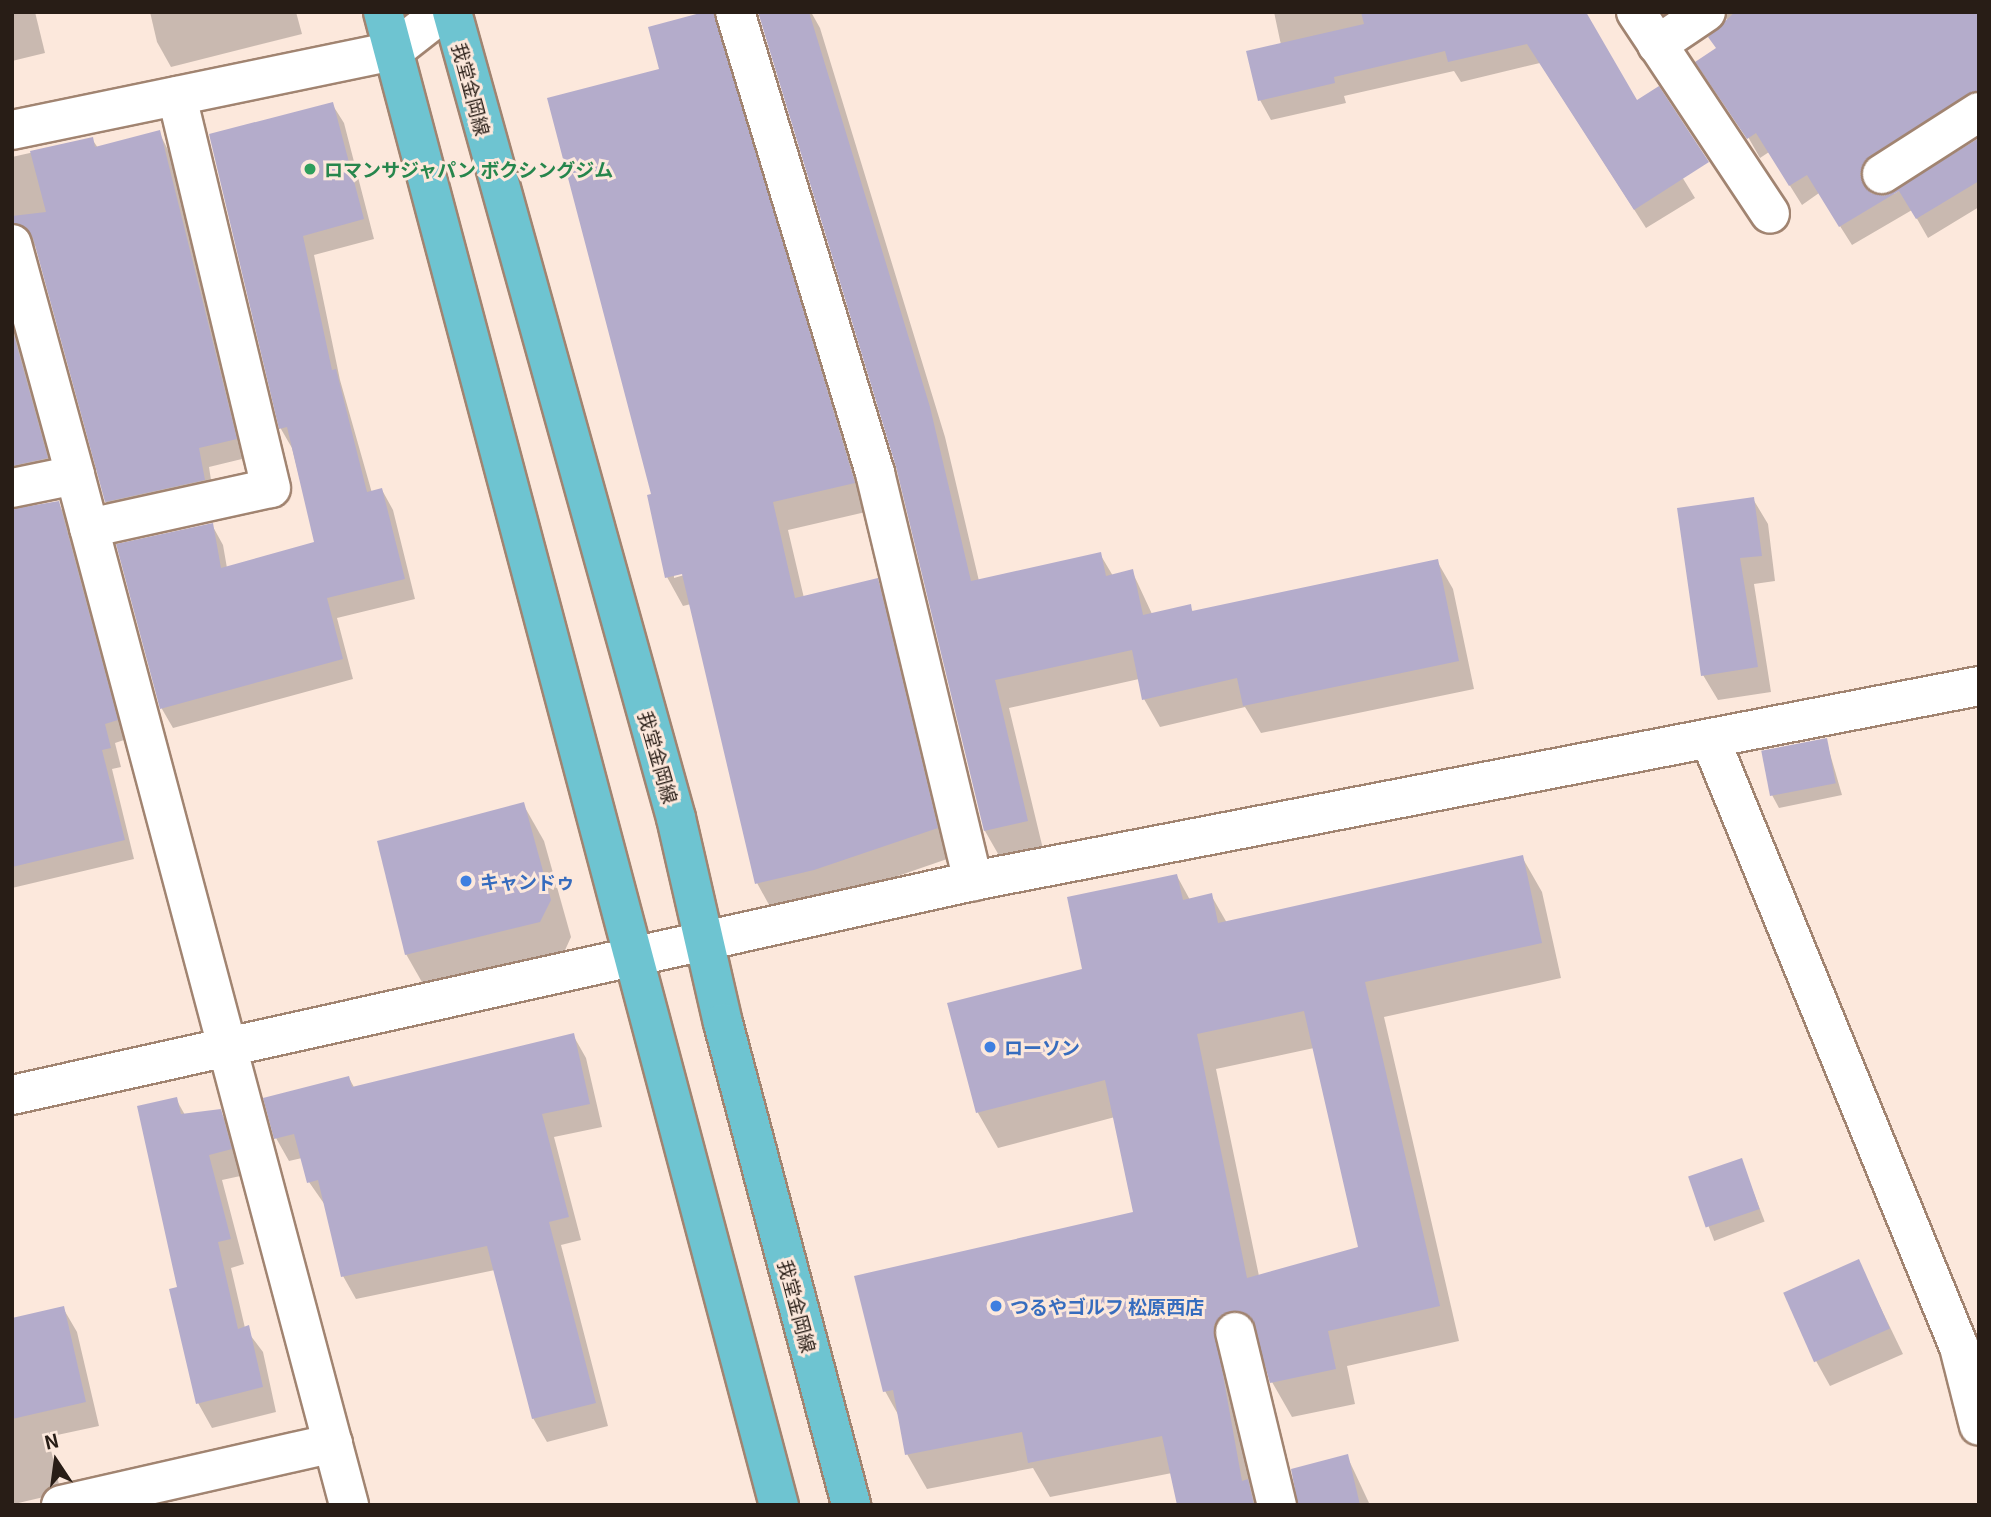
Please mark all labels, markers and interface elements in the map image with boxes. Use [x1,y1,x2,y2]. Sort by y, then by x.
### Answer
street label: 我堂金岡線 [449,40,495,138]
place label: ロマンサジャパン ボクシングジム [324,158,613,180]
marker: ロマンサジャパン ボクシングジム [302,161,318,177]
street label: 我堂金岡線 [635,708,683,806]
place label: キャンドゥ [480,870,575,892]
marker: キャンドゥ [458,873,474,889]
place label: ローソン [1004,1036,1080,1058]
marker: ローソン [982,1039,998,1055]
street label: 我堂金岡線 [775,1257,821,1355]
place label: つるやゴルフ 松原西店 [1010,1295,1204,1317]
marker: つるやゴルフ 松原西店 [988,1298,1004,1314]
text: N [41,1425,61,1455]
north arrow [21,1426,91,1496]

